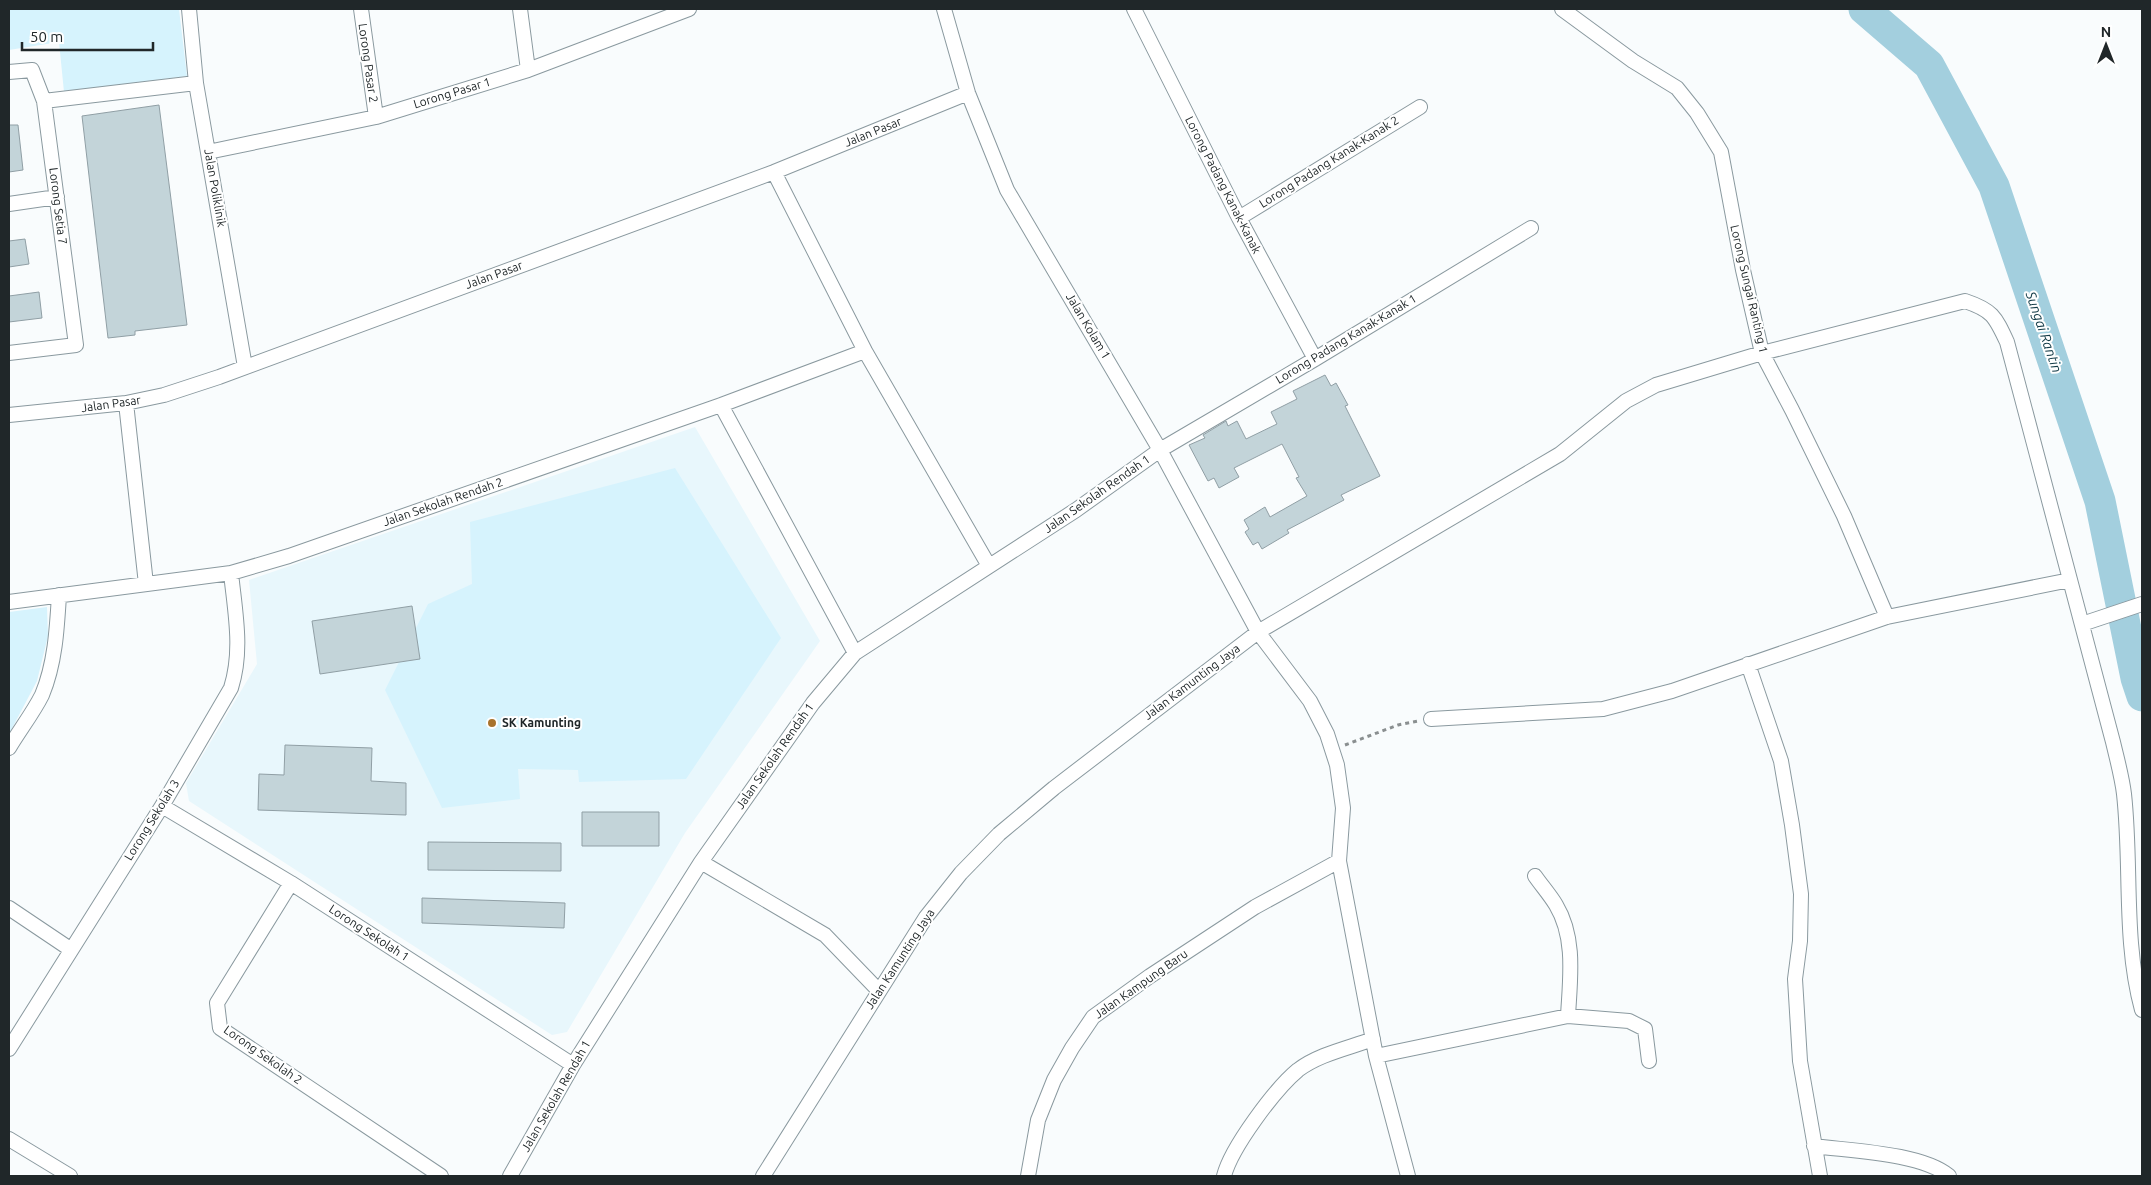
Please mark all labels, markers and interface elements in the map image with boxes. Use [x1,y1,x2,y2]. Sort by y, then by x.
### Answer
scale bar [22,20,154,52]
north arrow [2081,20,2131,70]
street label: Lorong Pasar 2 [357,22,380,103]
text: N [2101,24,2111,40]
text: 50 m [30,28,63,45]
street label: Lorong Pasar 1 [412,75,492,110]
street label: Lorong Padang Kanak-Kanak 2 [1257,113,1401,210]
street label: Jalan Pasar [842,114,904,149]
street label: Lorong Padang Kanak-Kanak [1183,114,1264,256]
street label: Jalan Poliklinik [202,148,229,228]
street label: Lorong Setia 7 [47,167,70,245]
street label: Lorong Sungai Ranting 1 [1728,223,1771,354]
street label: Jalan Pasar [463,258,525,291]
water label: Sungai Rantin [2022,288,2065,375]
street label: Jalan Kolam 1 [1064,291,1113,361]
street label: Lorong Padang Kanak-Kanak 1 [1273,291,1419,386]
street label: Jalan Pasar [80,393,142,414]
street label: Jalan Sekolah Rendah 1 [1041,452,1152,535]
street label: Jalan Sekolah Rendah 2 [381,475,505,528]
street label: Jalan Kamunting Jaya [1141,641,1242,722]
street label: Jalan Sekolah Rendah 1 [733,700,816,811]
place label: SK Kamunting [502,716,581,729]
marker: SK Kamunting [486,717,498,729]
street label: Lorong Sekolah 3 [122,777,182,862]
street label: Lorong Sekolah 1 [327,902,412,963]
street label: Jalan Kamunting Jaya [862,906,937,1011]
street label: Jalan Kampung Baru [1092,947,1190,1021]
street label: Lorong Sekolah 2 [222,1023,305,1086]
street label: Jalan Sekolah Rendah 1 [518,1038,593,1154]

